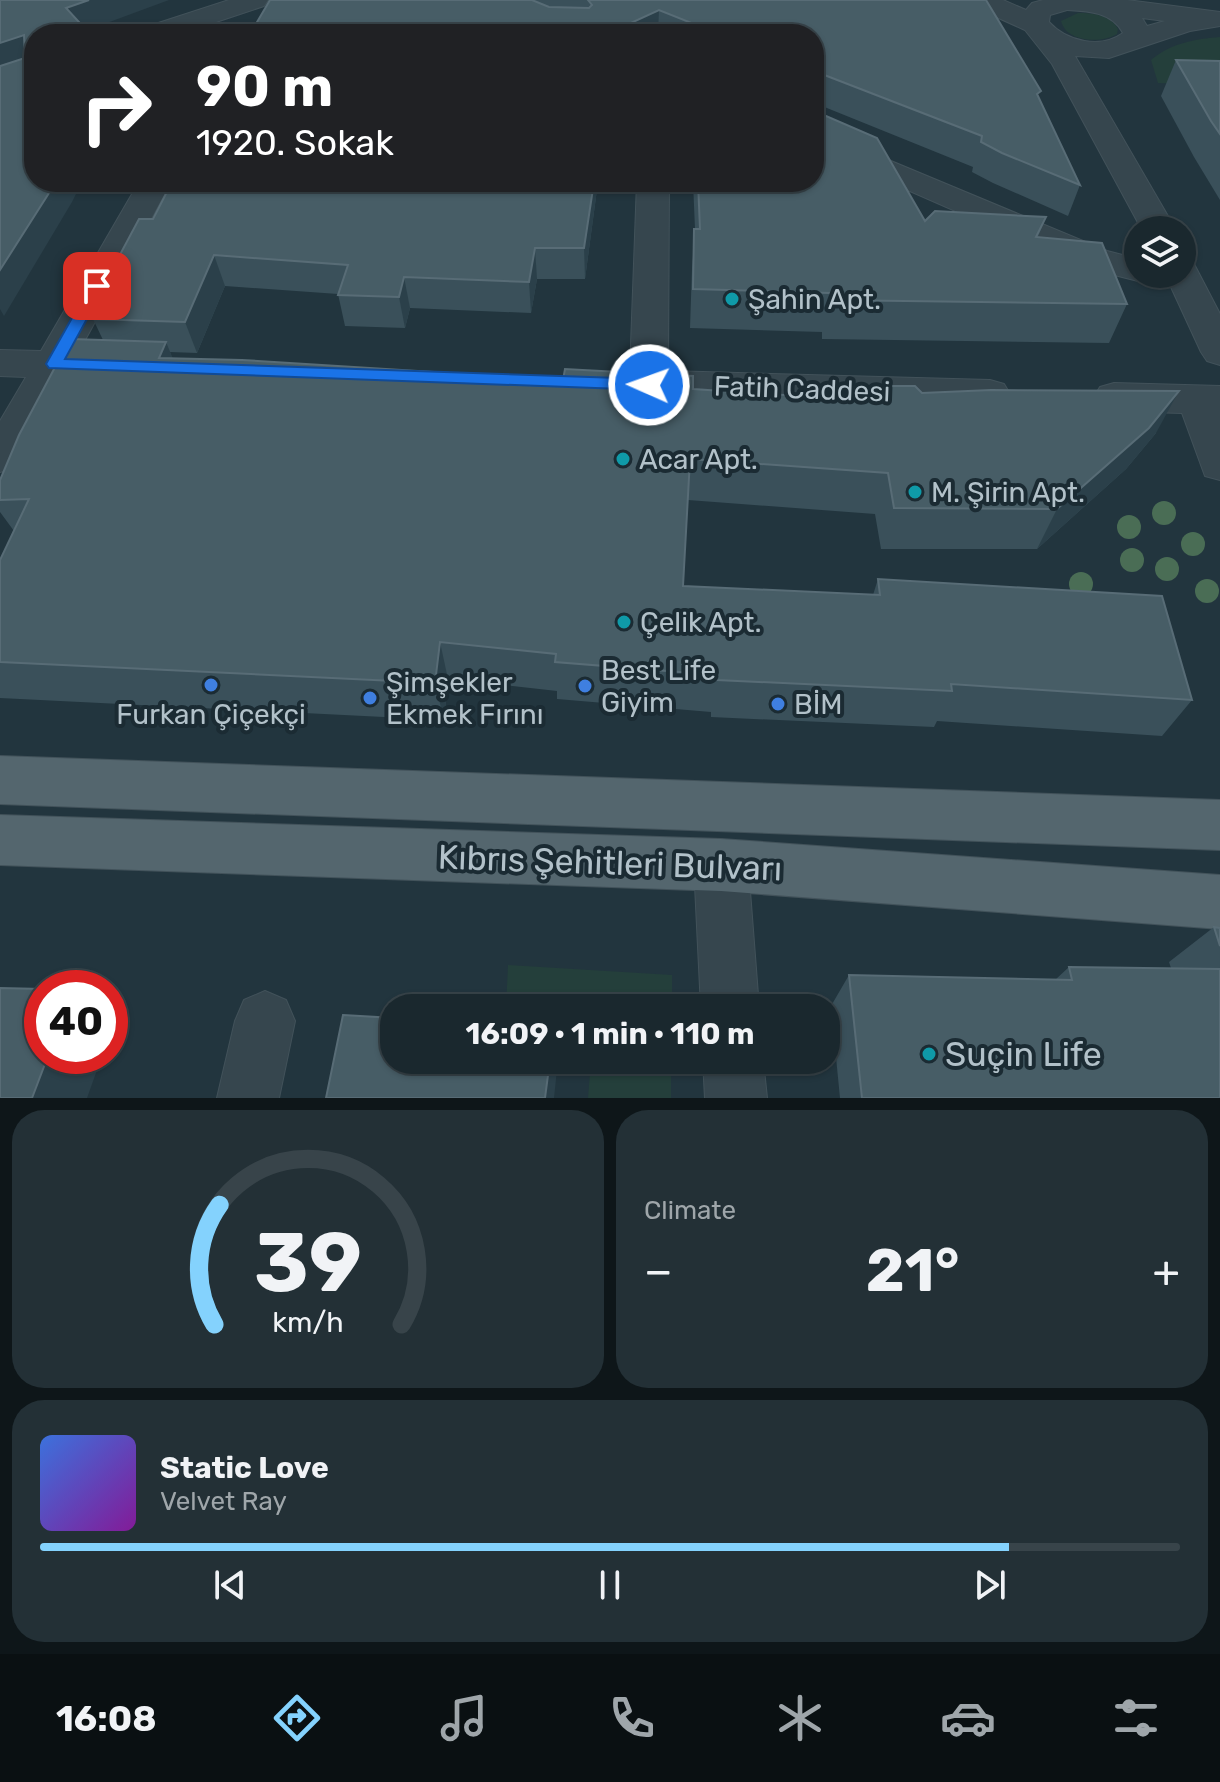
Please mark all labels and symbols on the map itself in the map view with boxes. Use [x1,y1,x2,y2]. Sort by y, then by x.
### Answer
pin [63,252,131,320]
place label: Şahin Apt. [748,283,881,316]
marker: Şahin Apt. [723,290,741,308]
position arrow [607,343,691,427]
street label: Fatih Caddesi [713,369,891,409]
place label: Acar Apt. [639,443,758,476]
marker: Acar Apt. [614,450,632,468]
place label: M. Şirin Apt. [931,476,1085,509]
marker: M. Şirin Apt. [906,483,924,501]
place label: Çelik Apt. [640,606,762,639]
marker: Çelik Apt. [615,613,633,631]
place label: Best Life Giyim [601,654,716,719]
place label: Şimşekler Ekmek Fırını [386,666,544,731]
marker: Furkan Çiçekçi [202,676,220,694]
marker: Best Life Giyim [576,677,594,695]
place label: BİM [794,688,843,721]
marker: Şimşekler Ekmek Fırını [361,689,379,707]
marker: BİM [769,695,787,713]
place label: Furkan Çiçekçi [116,698,306,731]
street label: Kıbrıs Şehitleri Bulvarı [437,837,783,889]
speed limit sign: 40 [24,970,128,1074]
place label: Suçin Life [945,1034,1102,1075]
marker: Suçin Life [920,1045,938,1063]

